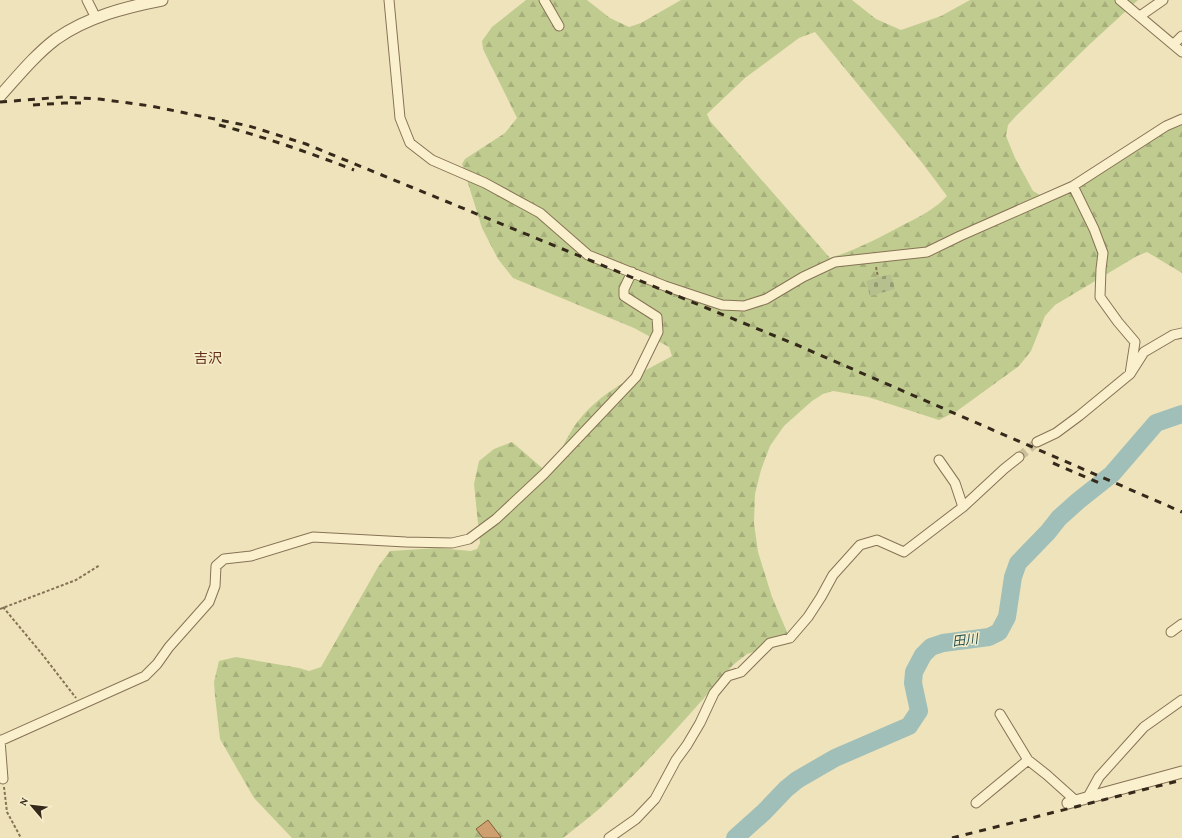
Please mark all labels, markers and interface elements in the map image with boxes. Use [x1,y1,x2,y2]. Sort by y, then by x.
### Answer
district label: 吉沢 [194,350,222,366]
water label: 田川 [951,631,981,649]
north arrow [12,786,52,826]
text: N [16,795,30,807]

